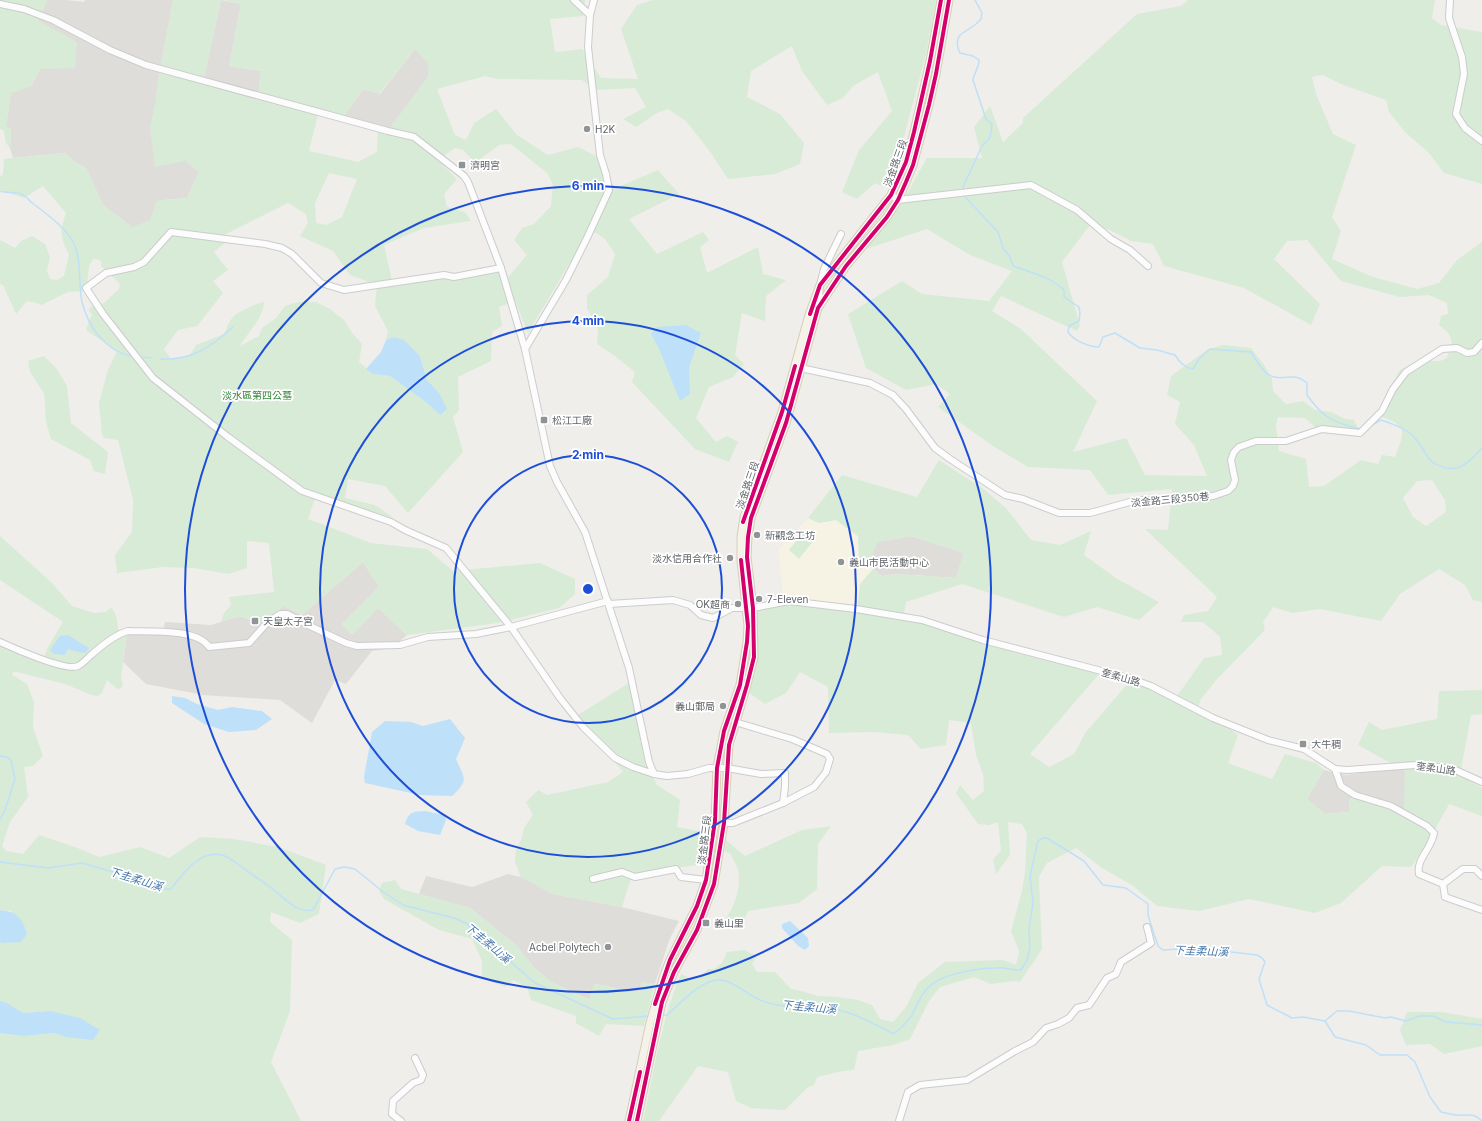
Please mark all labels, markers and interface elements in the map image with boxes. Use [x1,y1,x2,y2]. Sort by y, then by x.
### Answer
place label: H2K [595,123,616,135]
marker: H2K [582,124,592,134]
street label: 淡金路三段 [881,137,909,189]
place label: 濟明宮 [470,159,500,171]
marker: 濟明宮 [457,160,467,170]
text: 6 min [572,178,604,193]
text: 4 min [572,313,604,328]
park label: 淡水區第四公墓 [222,389,292,401]
place label: 松江工廠 [552,414,592,426]
marker: 松江工廠 [539,415,549,425]
text: 2 min [572,447,604,462]
street label: 淡金路三段 [733,459,761,511]
street label: 淡金路三段350巷 [1130,490,1210,508]
place label: 新觀念工坊 [765,529,815,541]
marker: 新觀念工坊 [752,530,762,540]
place label: 淡水信用合作社 [652,552,722,564]
marker: 淡水信用合作社 [725,553,735,563]
place label: 義山市民活動中心 [849,556,929,568]
marker: 義山市民活動中心 [836,557,846,567]
centre of rings [581,582,595,596]
place label: 7-Eleven [767,593,809,605]
marker: 7-Eleven [754,594,764,604]
place label: OK超商 [696,598,730,610]
marker: OK超商 [733,599,743,609]
place label: 天皇太子宮 [263,615,313,627]
marker: 天皇太子宮 [250,616,260,626]
street label: 奎柔山路 [1100,666,1142,688]
place label: 義山郵局 [675,700,715,712]
marker: 義山郵局 [718,701,728,711]
place label: 大牛稠 [1311,738,1341,750]
marker: 大牛稠 [1298,739,1308,749]
street label: 奎柔山路 [1415,759,1457,777]
street label: 淡金路三段 [695,814,713,866]
water label: 下圭柔山溪 [108,864,166,894]
place label: 義山里 [714,917,744,929]
marker: 義山里 [701,918,711,928]
water label: 下圭柔山溪 [462,920,515,967]
place label: Acbel Polytech [529,941,600,953]
marker: Acbel Polytech [603,942,613,952]
water label: 下圭柔山溪 [1173,943,1231,959]
water label: 下圭柔山溪 [781,998,839,1017]

